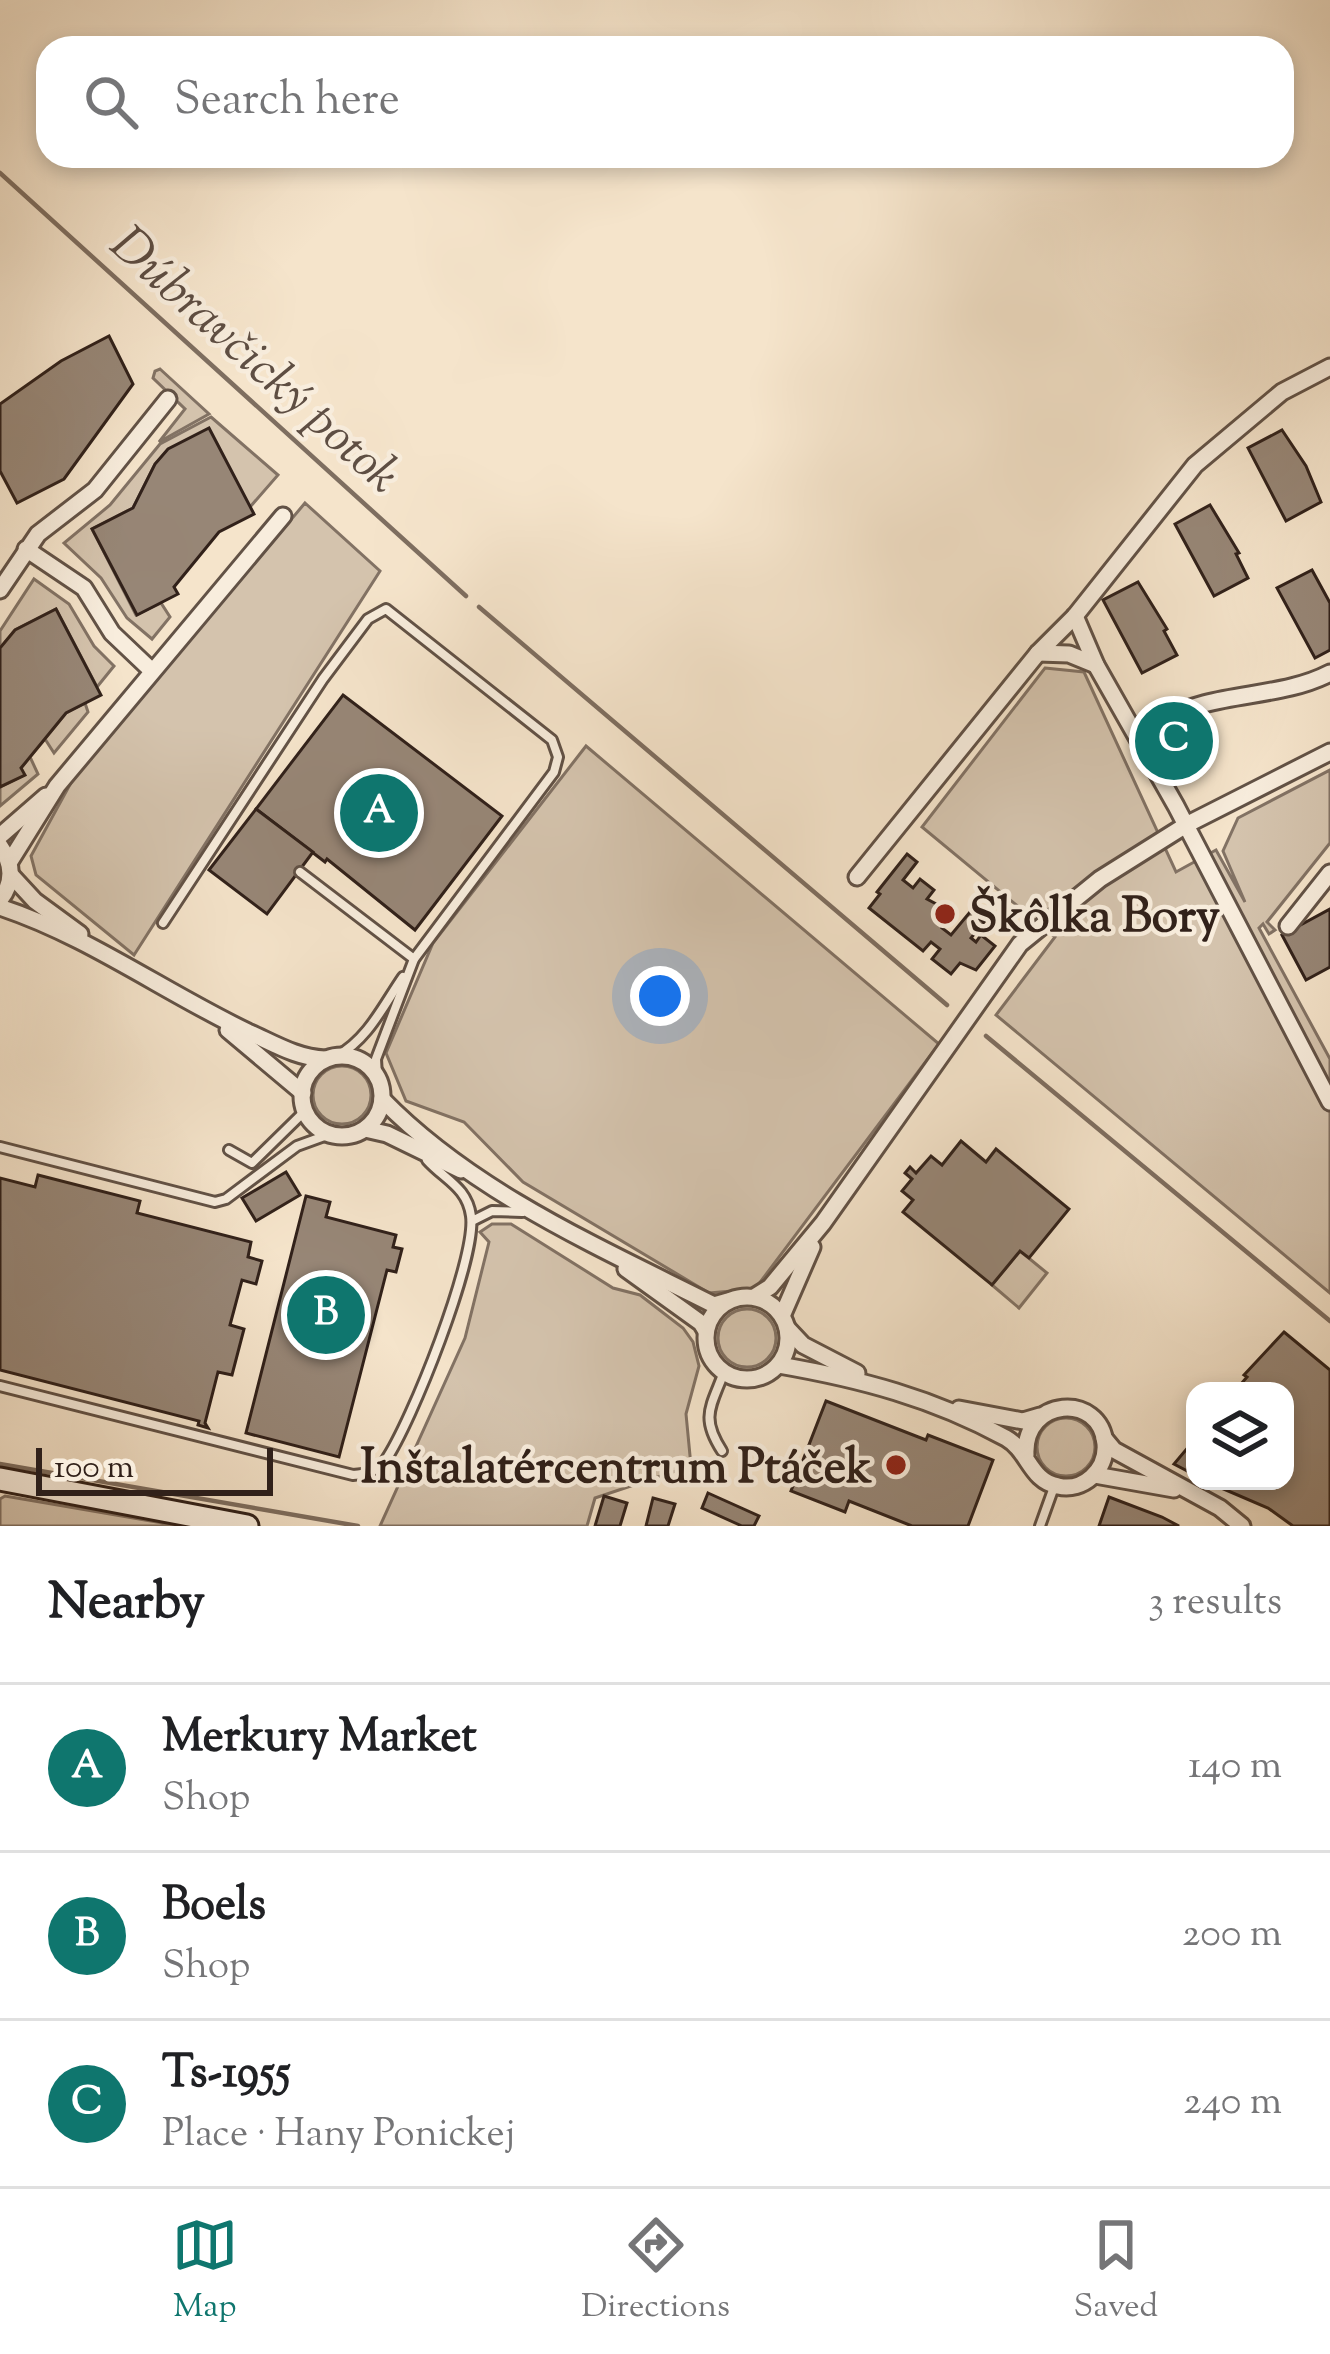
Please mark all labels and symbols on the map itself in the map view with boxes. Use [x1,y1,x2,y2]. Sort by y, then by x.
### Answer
water label: Dúbravčický potok [92,211,415,513]
pin: C [1135,696,1213,786]
pin: A [340,768,418,858]
place label: Škôlka Bory [969,885,1220,954]
marker: Škôlka Bory [932,901,958,927]
your location [630,966,690,1026]
pin: B [287,1270,365,1360]
place label: Inštalatércentrum Ptáček [360,1436,873,1505]
scale bar [36,1442,273,1495]
marker: Inštalatércentrum Ptáček [883,1452,909,1478]

